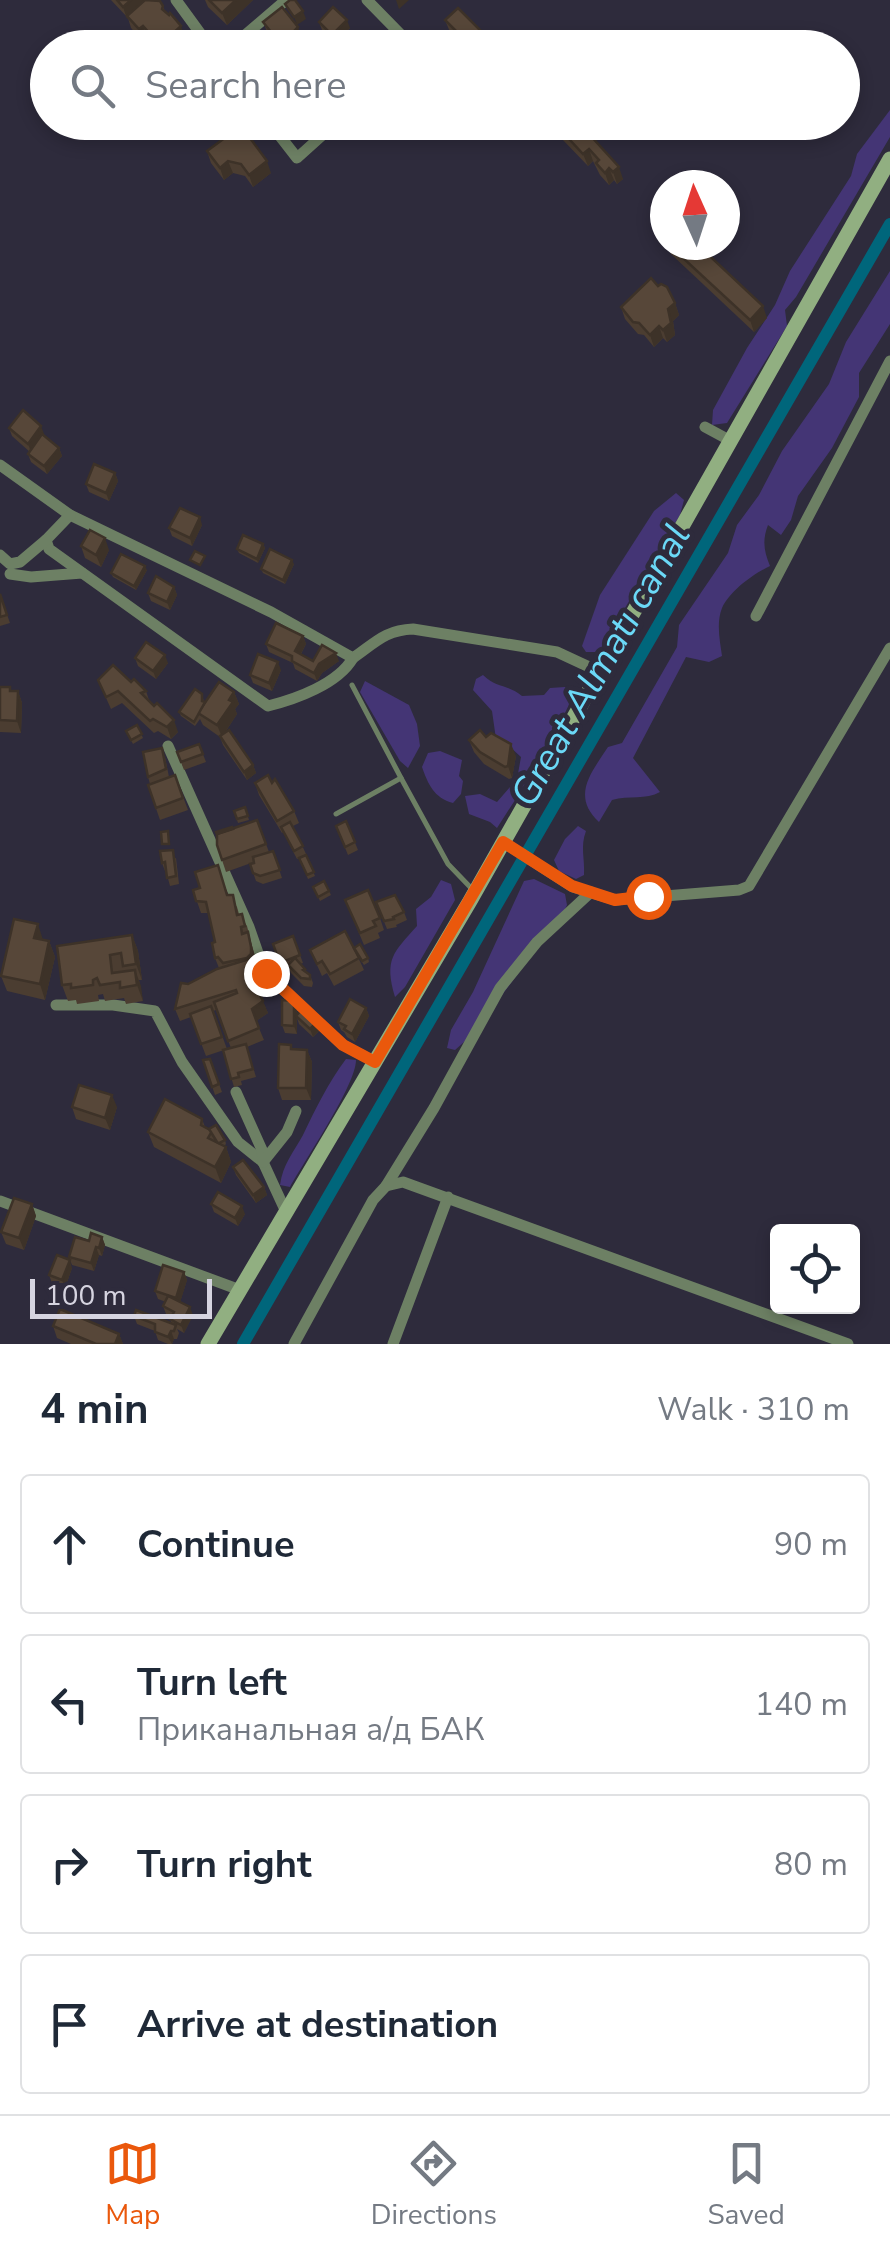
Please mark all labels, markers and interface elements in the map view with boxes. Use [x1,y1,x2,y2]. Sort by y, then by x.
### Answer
search box [30,30,860,140]
icon: search [65,58,120,113]
text: Search here [145,60,346,111]
north arrow [650,170,740,260]
water label: Great Almatı canal [499,515,702,816]
route start [626,874,672,920]
route end [244,951,290,997]
map controls [770,1224,860,1314]
button: locate [770,1224,860,1314]
scale bar [30,1274,212,1318]
text: 100 m [45,1277,127,1315]
text: 4 min [40,1381,149,1438]
text: Walk · 310 m [657,1388,850,1431]
icon: ahead [42,1517,97,1572]
text: Continue [137,1519,295,1570]
text: 90 m [774,1523,848,1566]
text: Turn left [137,1657,287,1708]
icon: left [42,1677,97,1732]
text: 140 m [755,1683,848,1726]
text: Приканальная а/д БАК [137,1708,484,1751]
icon: right [42,1837,97,1892]
text: Turn right [137,1839,312,1890]
text: 80 m [774,1843,848,1886]
icon: arrive [42,1997,97,2052]
text: Arrive at destination [137,1999,498,2050]
tab: Map [105,2136,160,2234]
tab: Directions [371,2136,497,2234]
tab: Saved [707,2136,785,2234]

